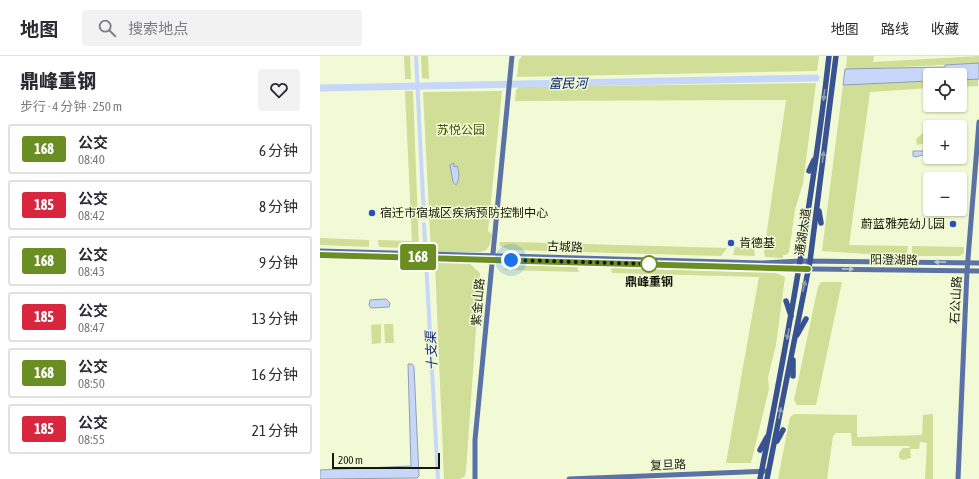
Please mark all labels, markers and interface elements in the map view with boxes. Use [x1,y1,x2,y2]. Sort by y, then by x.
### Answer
search box [82,10,362,46]
icon: search [96,17,118,39]
text: 地图 [20,18,58,40]
text: 搜索地点 [128,20,188,37]
text: 地图 [831,21,859,37]
text: 路线 [881,21,909,37]
text: 收藏 [931,21,959,37]
map controls [923,68,967,216]
button: locate [923,68,967,112]
button: heart [258,69,300,111]
text: 鼎峰重钢 [20,70,96,92]
water label: 富民河 [548,76,591,91]
one-way arrow [821,89,828,101]
text: 步行 · 4 分钟 · 250 m [20,99,122,114]
button: + [923,120,967,164]
park label: 苏悦公园 [437,123,485,137]
text: 公交 [78,134,108,151]
text: 168 [34,141,54,157]
text: 6 分钟 [259,142,298,159]
one-way arrow [820,151,827,163]
text: 08:40 [78,152,105,167]
button: − [923,172,967,216]
text: 公交 [78,190,108,207]
text: 185 [34,197,54,213]
text: 8 分钟 [259,198,298,215]
place label: 宿迁市宿城区疾病预防控制中心 [380,206,548,220]
street label: 通湖大道 [793,207,813,257]
text: 08:42 [78,208,105,223]
marker: 宿迁市宿城区疾病预防控制中心 [367,208,377,218]
place label: 蔚蓝雅苑幼儿园 [861,217,945,231]
marker: 蔚蓝雅苑幼儿园 [948,219,958,229]
place label: 肯德基 [739,236,775,250]
marker: 肯德基 [726,238,736,248]
street label: 古城路 [547,239,583,255]
line badge: 168 [395,244,441,270]
text: 公交 [78,246,108,263]
text: 168 [408,249,428,265]
your location [501,250,521,270]
text: 168 [34,253,54,269]
street label: 阳澄湖路 [870,253,918,267]
text: 9 分钟 [259,254,298,271]
marker: 鼎峰重钢 [640,255,658,273]
one-way arrow [933,259,946,265]
text: 08:43 [78,264,105,279]
one-way arrow [842,266,855,272]
place label: 鼎峰重钢 [625,275,673,289]
street label: 石公山路 [948,276,964,324]
street label: 紫金山路 [469,277,487,327]
one-way arrow [802,280,808,292]
text: 公交 [78,302,108,319]
text: 185 [34,309,54,325]
text: 13 分钟 [252,310,298,327]
text: 08:47 [78,320,105,335]
one-way arrow [785,328,791,340]
water label: 十支渠 [423,329,440,371]
text: 公交 [78,358,108,375]
text: 168 [34,365,54,381]
text: 16 分钟 [252,366,298,383]
text: 08:50 [78,376,105,391]
one-way arrow [777,407,783,419]
text: 公交 [78,414,108,431]
text: 185 [34,421,54,437]
text: 21 分钟 [252,422,298,439]
text: 08:55 [78,432,105,447]
scale bar [332,451,440,470]
text: 200 m [338,454,363,466]
street label: 复旦路 [650,457,686,473]

